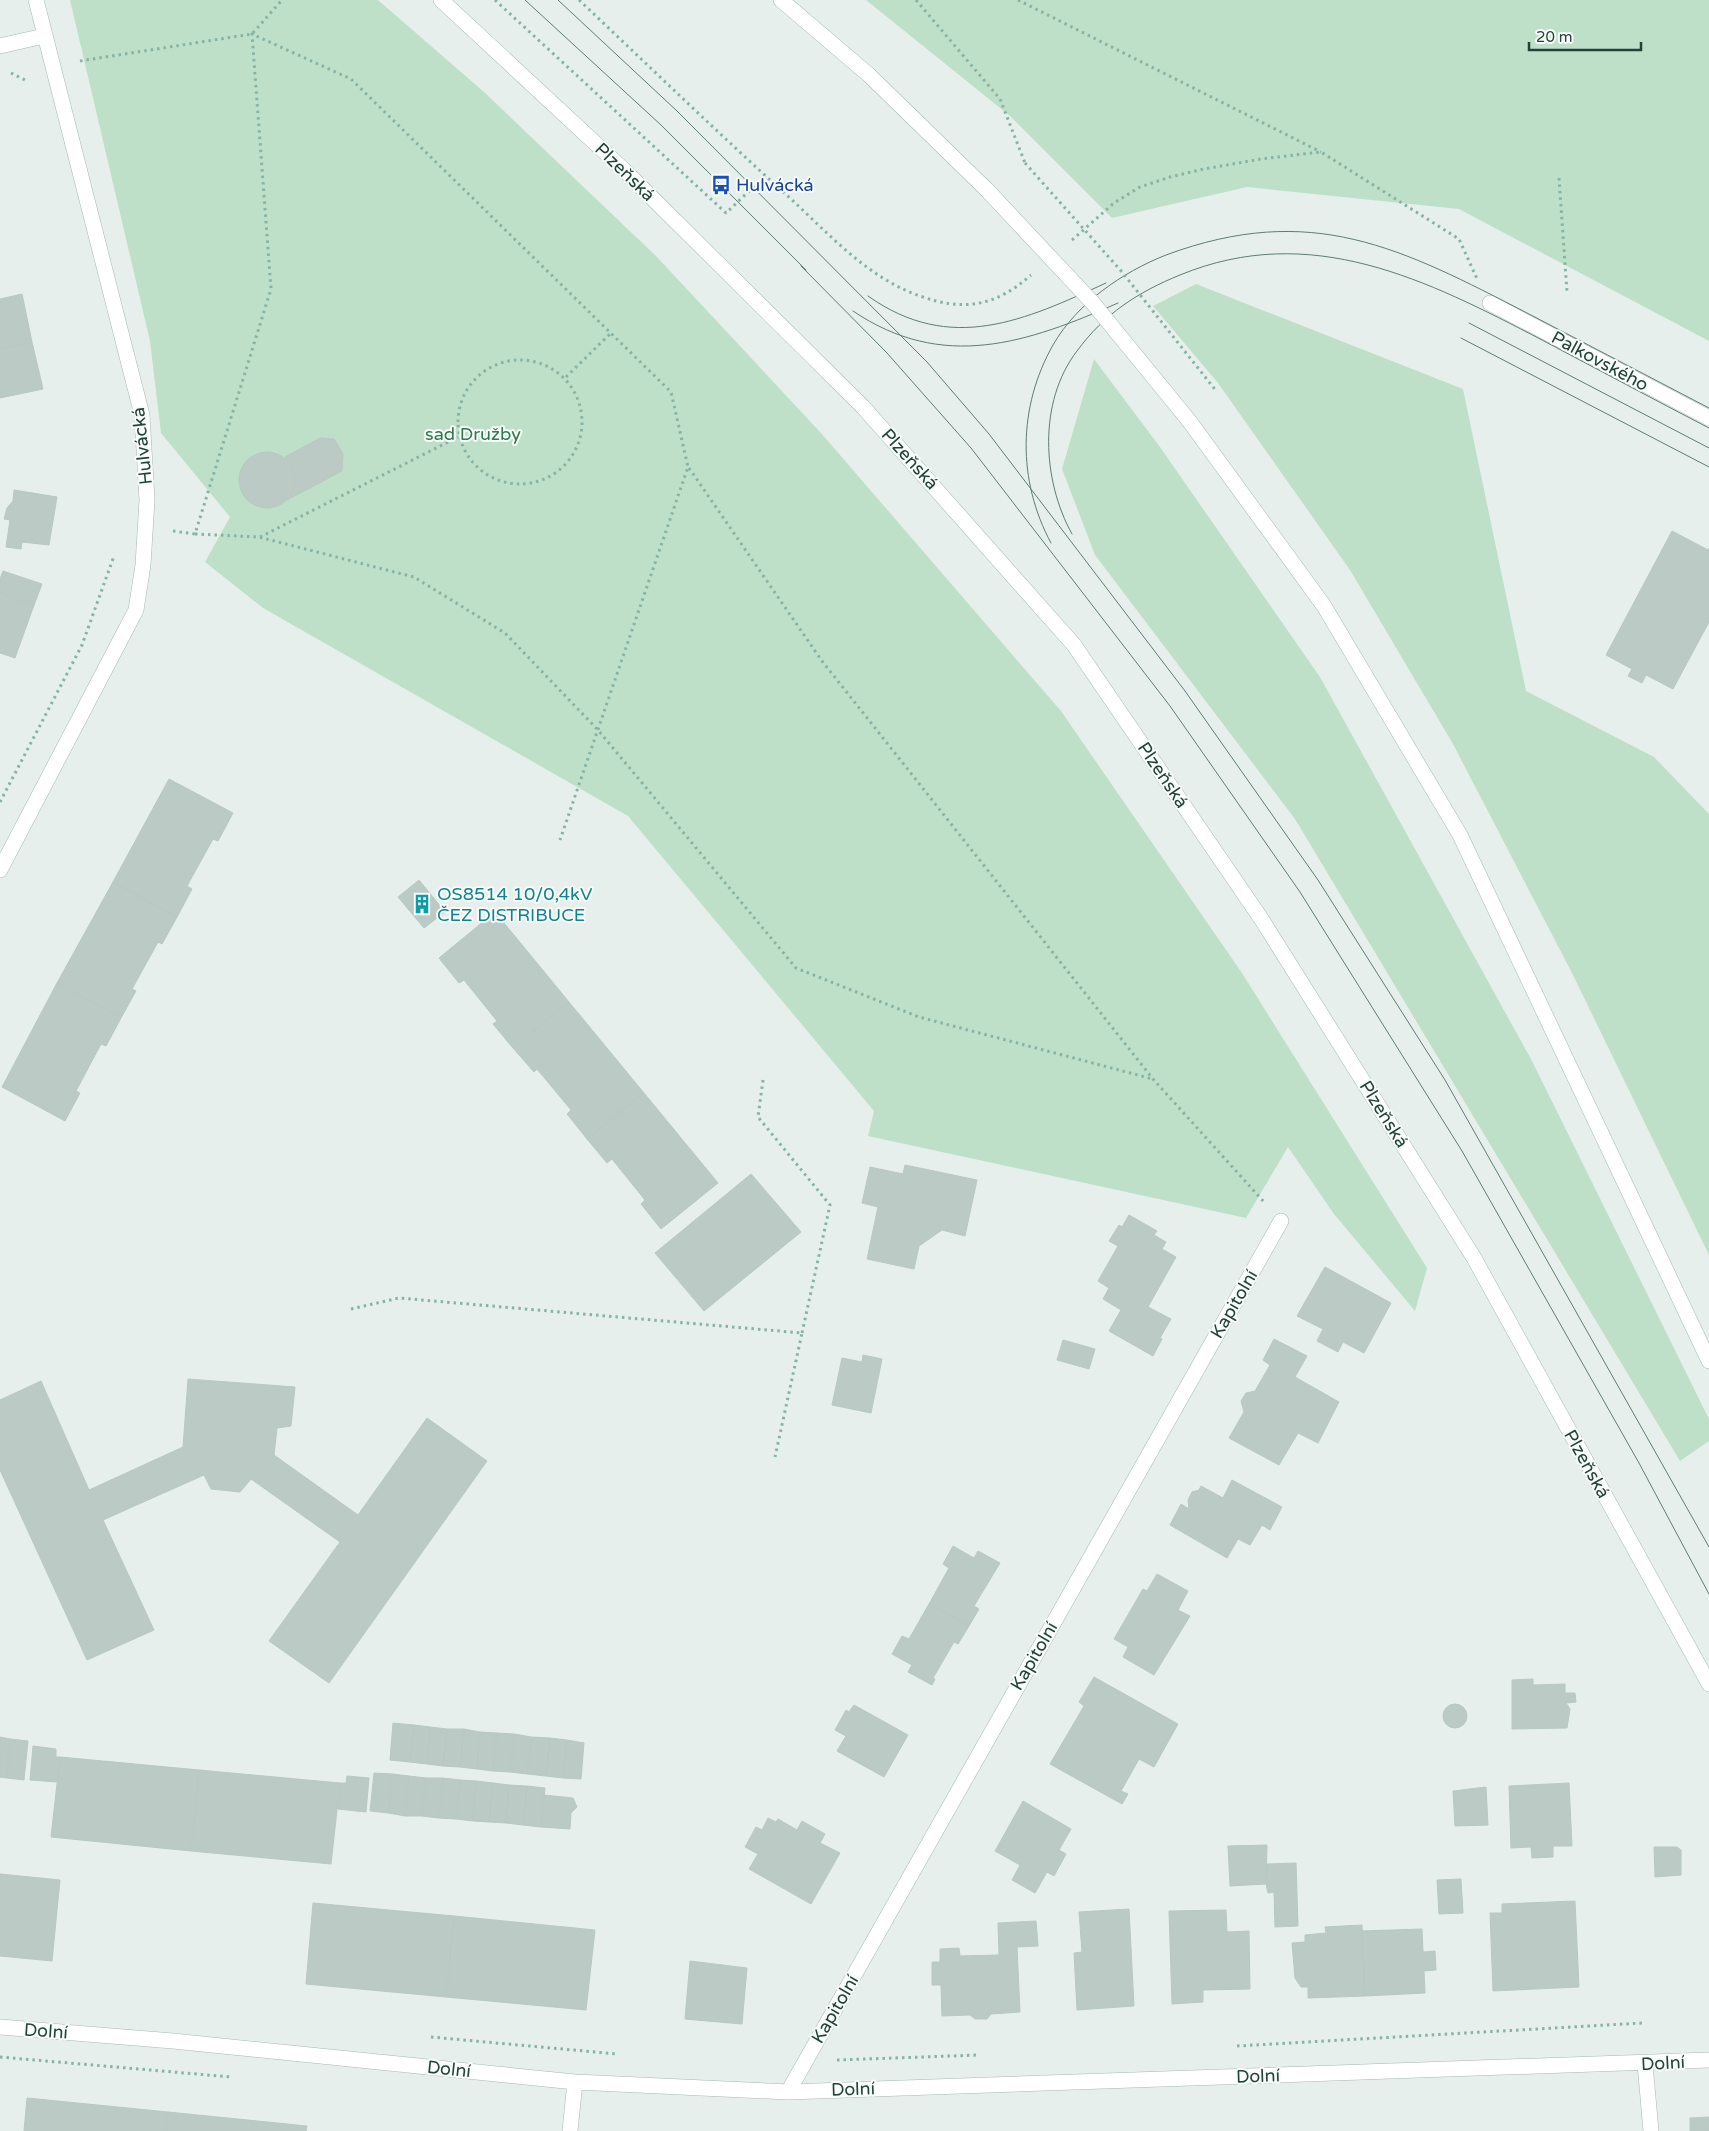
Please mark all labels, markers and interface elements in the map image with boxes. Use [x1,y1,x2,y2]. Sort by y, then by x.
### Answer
scale bar [1529,20,1642,52]
text: 20 m [1536,28,1573,46]
street label: Plzeňská [590,138,660,206]
bus stop icon: Hulvácká [710,174,732,196]
place label: Hulvácká [736,174,814,196]
street label: Palkovského [1548,326,1652,396]
street label: Hulvácká [127,406,157,486]
park label: sad Družby [425,423,521,445]
street label: Plzeňská [877,424,943,494]
street label: Plzeňská [1133,738,1193,812]
place label: OS8514 10/0,4kV ČEZ DISTRIBUCE [437,883,593,926]
building icon: OS8514 10/0,4kV ČEZ DISTRIBUCE [411,893,433,915]
street label: Plzeňská [1355,1076,1413,1152]
street label: Kapitolní [1206,1265,1263,1342]
street label: Plzeňská [1559,1426,1615,1502]
street label: Kapitolní [1006,1617,1063,1694]
street label: Kapitolní [807,1970,864,2047]
street label: Dolní [23,2018,69,2044]
street label: Dolní [1640,2051,1686,2075]
street label: Dolní [426,2056,473,2082]
street label: Dolní [1236,2064,1281,2088]
street label: Dolní [831,2077,876,2101]

